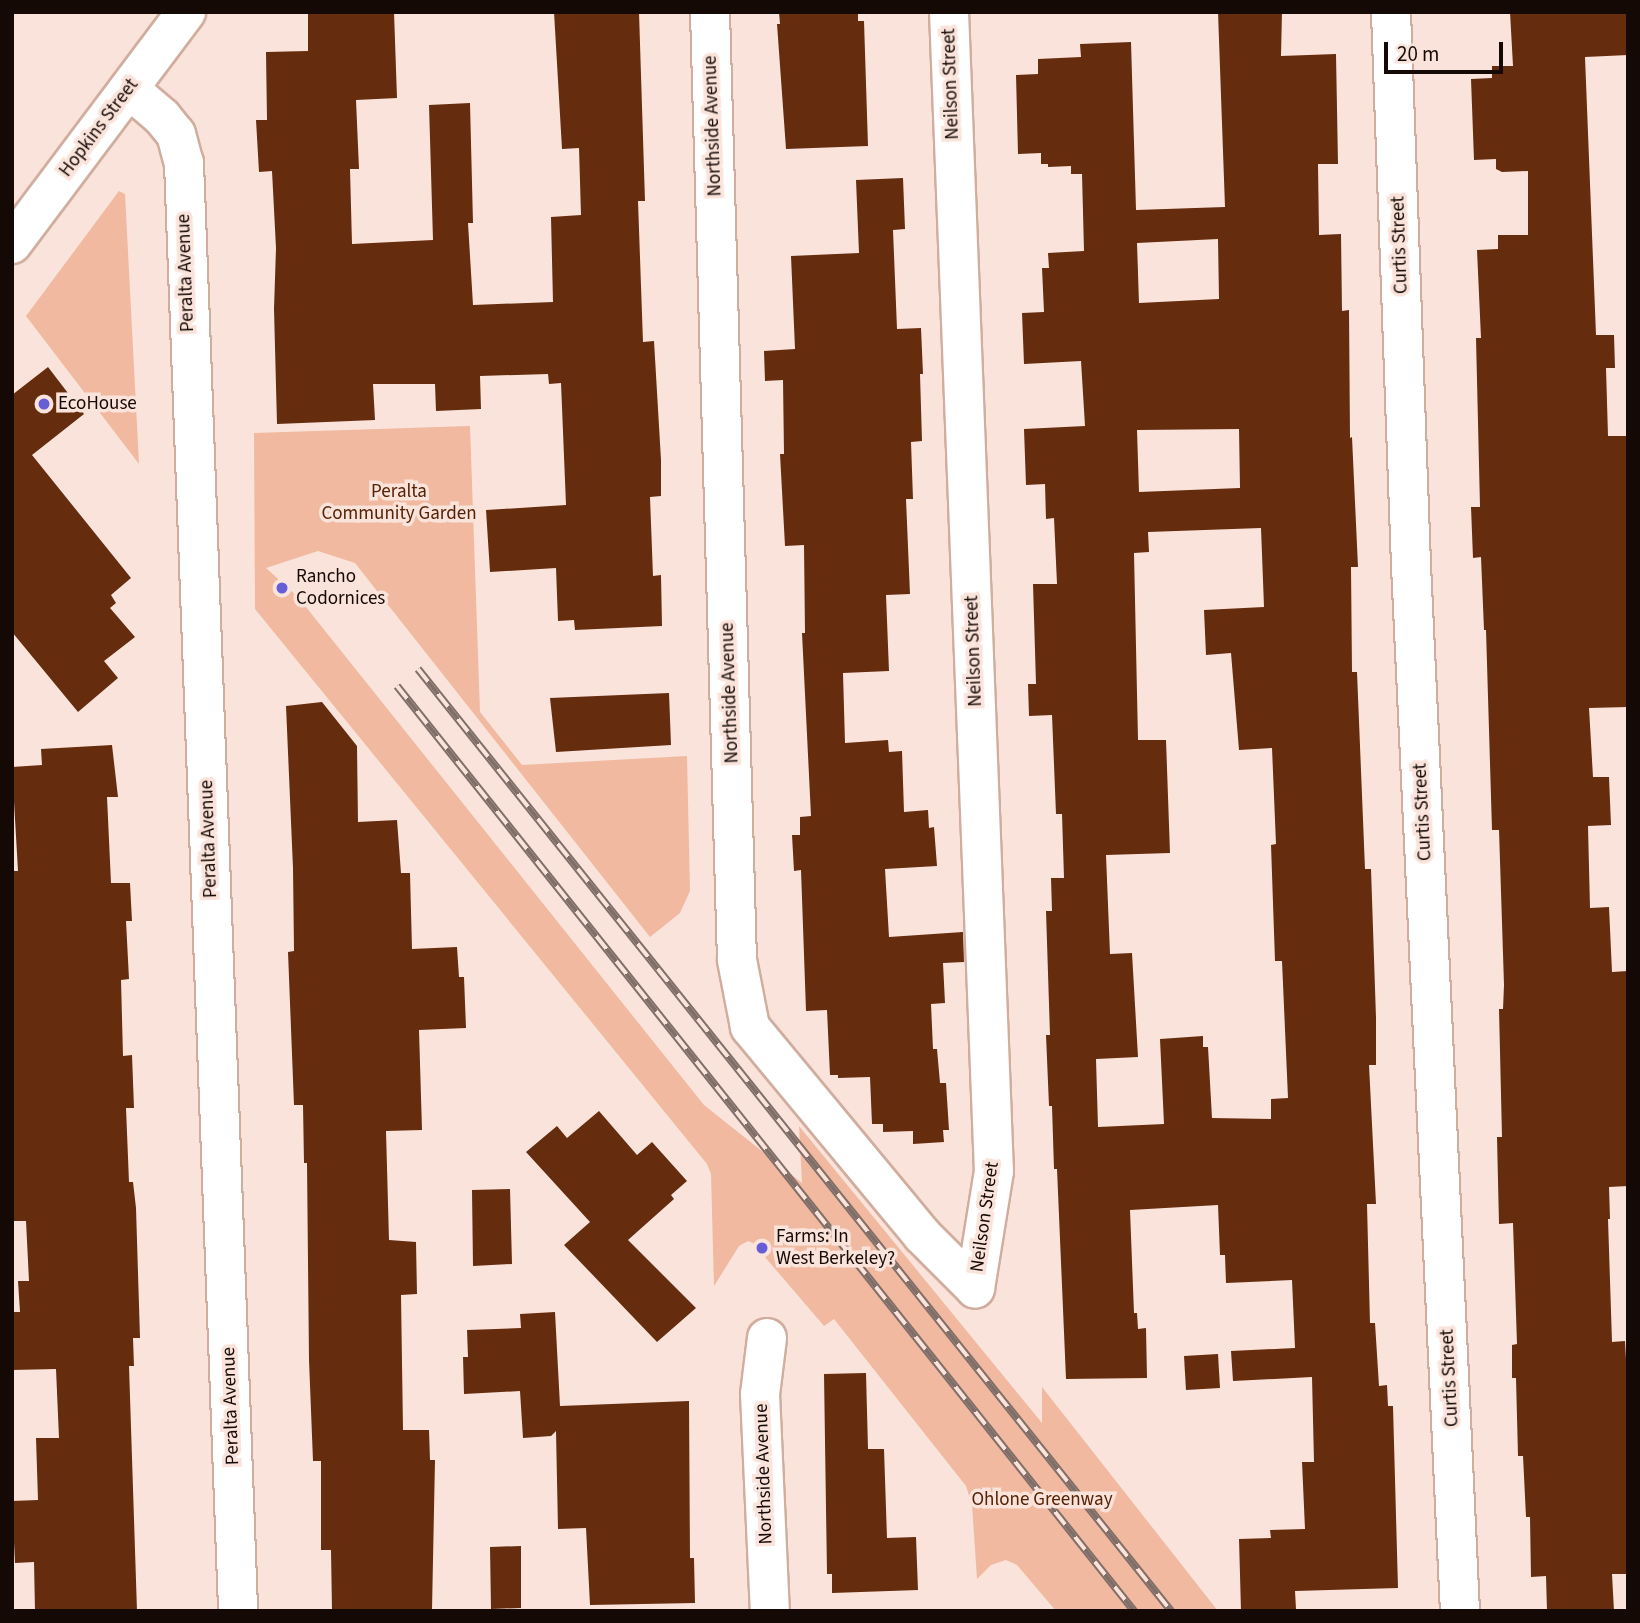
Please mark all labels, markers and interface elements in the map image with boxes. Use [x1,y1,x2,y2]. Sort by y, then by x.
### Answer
street label: Neilson Street [938,28,964,140]
scale bar [1388,28,1507,72]
text: 20 m [1397,39,1439,69]
street label: Northside Avenue [699,55,727,197]
street label: Hopkins Street [55,74,143,182]
street label: Curtis Street [1387,196,1413,294]
street label: Peralta Avenue [173,214,199,332]
place label: EcoHouse [58,393,137,415]
marker: EcoHouse [36,396,52,412]
park label: Peralta Community Garden [321,481,477,525]
place label: Rancho Codornices [296,566,385,610]
marker: Rancho Codornices [274,580,290,596]
street label: Neilson Street [961,595,987,707]
street label: Northside Avenue [716,622,744,764]
street label: Curtis Street [1409,762,1437,862]
street label: Peralta Avenue [196,780,222,898]
street label: Neilson Street [966,1160,1004,1274]
place label: Farms: In West Berkeley? [776,1226,895,1270]
marker: Farms: In West Berkeley? [754,1240,770,1256]
street label: Curtis Street [1436,1328,1464,1428]
street label: Peralta Avenue [218,1347,244,1465]
street label: Northside Avenue [750,1403,778,1545]
park label: Ohlone Greenway [972,1489,1112,1511]

